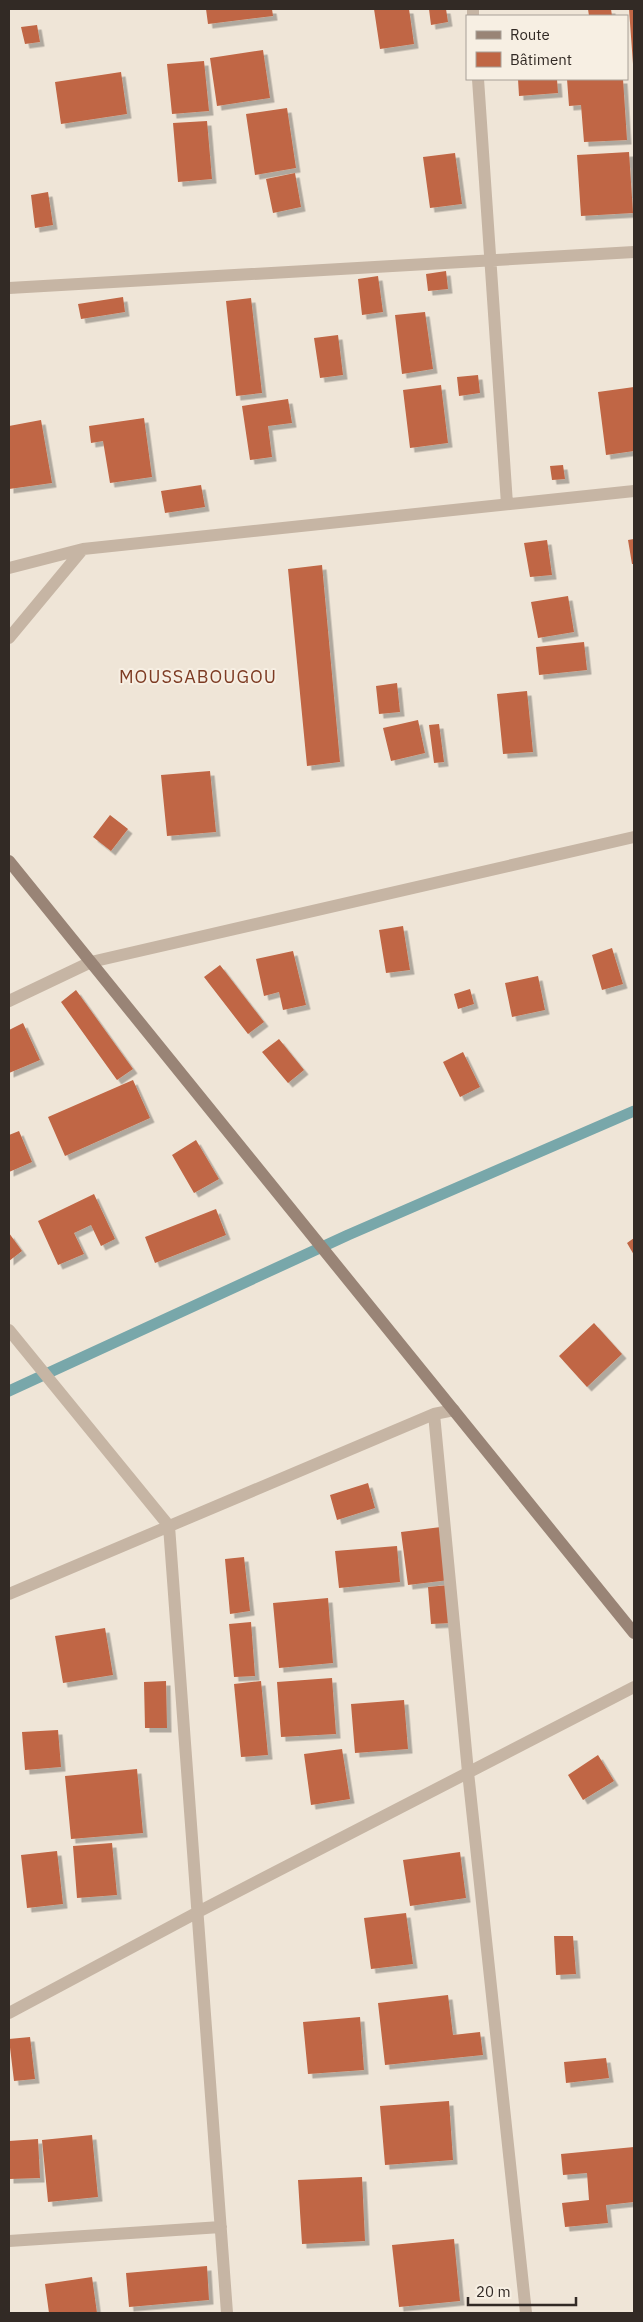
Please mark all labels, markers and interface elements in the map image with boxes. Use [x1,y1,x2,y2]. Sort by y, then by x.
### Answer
legend [466,15,628,80]
text: Route [510,25,550,44]
text: Bâtiment [510,50,572,69]
district label: MOUSSABOUGOU [119,665,277,688]
scale bar [468,2274,576,2306]
text: 20 m [476,2282,511,2301]

